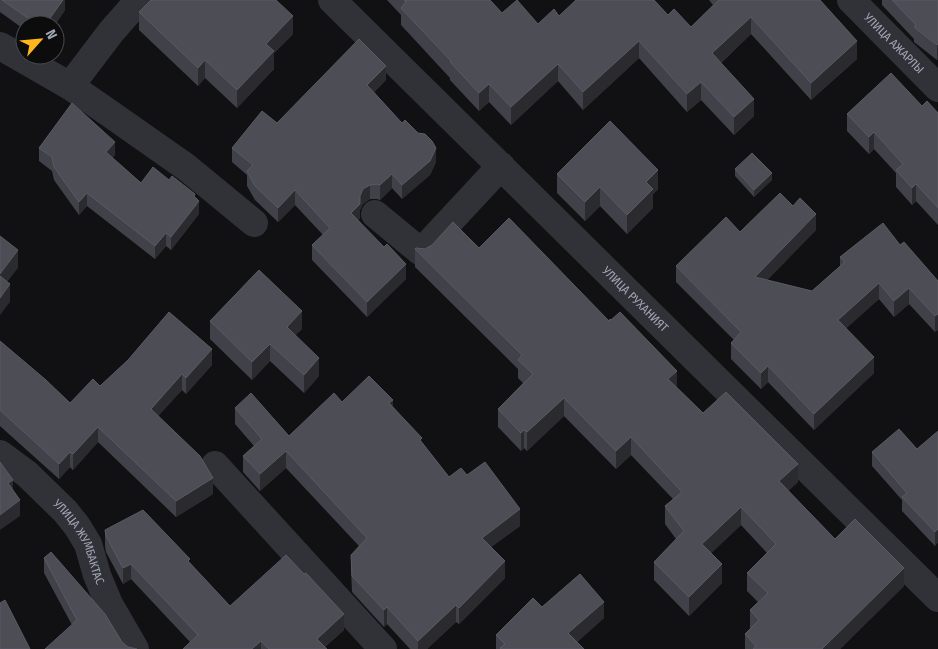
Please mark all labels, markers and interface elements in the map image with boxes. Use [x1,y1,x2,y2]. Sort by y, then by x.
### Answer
street label: УЛИЦА АЖАРЛЫ [860,10,927,77]
north arrow [15,15,65,65]
text: N [42,27,61,42]
street label: УЛИЦА РУХАНИЯТ [599,263,671,335]
street label: УЛИЦА ЖУМБАКТАС [50,496,107,587]

